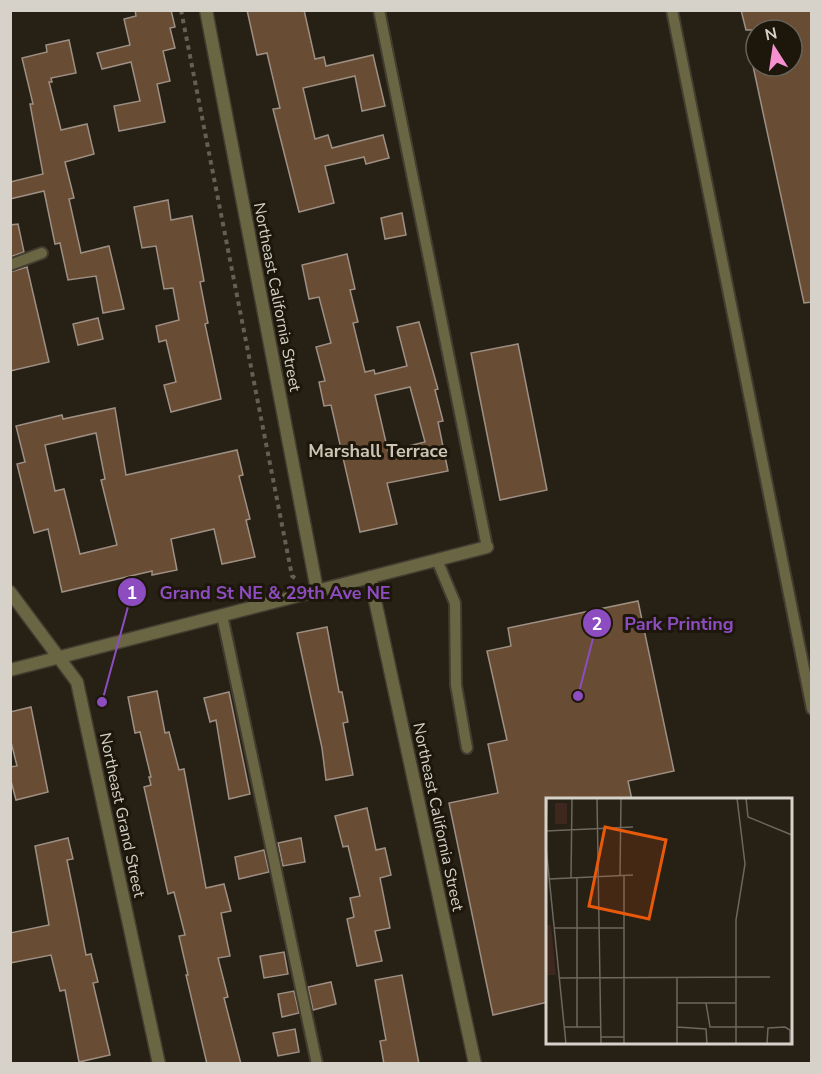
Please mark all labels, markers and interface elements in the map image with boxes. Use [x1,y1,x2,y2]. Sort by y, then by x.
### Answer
north arrow [744,18,804,78]
text: N [763,22,779,46]
street label: Northeast California Street [248,201,306,394]
district label: Marshall Terrace [308,439,448,463]
callout: Grand St NE & 29th Ave NE [117,574,403,610]
text: 1 [127,581,137,605]
text: Grand St NE & 29th Ave NE [159,581,391,605]
callout: Park Printing [582,605,745,641]
text: 2 [592,612,602,636]
text: Park Printing [624,612,734,636]
street label: Northeast California Street [407,721,469,914]
street label: Northeast Grand Street [94,731,150,900]
inset map [546,798,792,1044]

